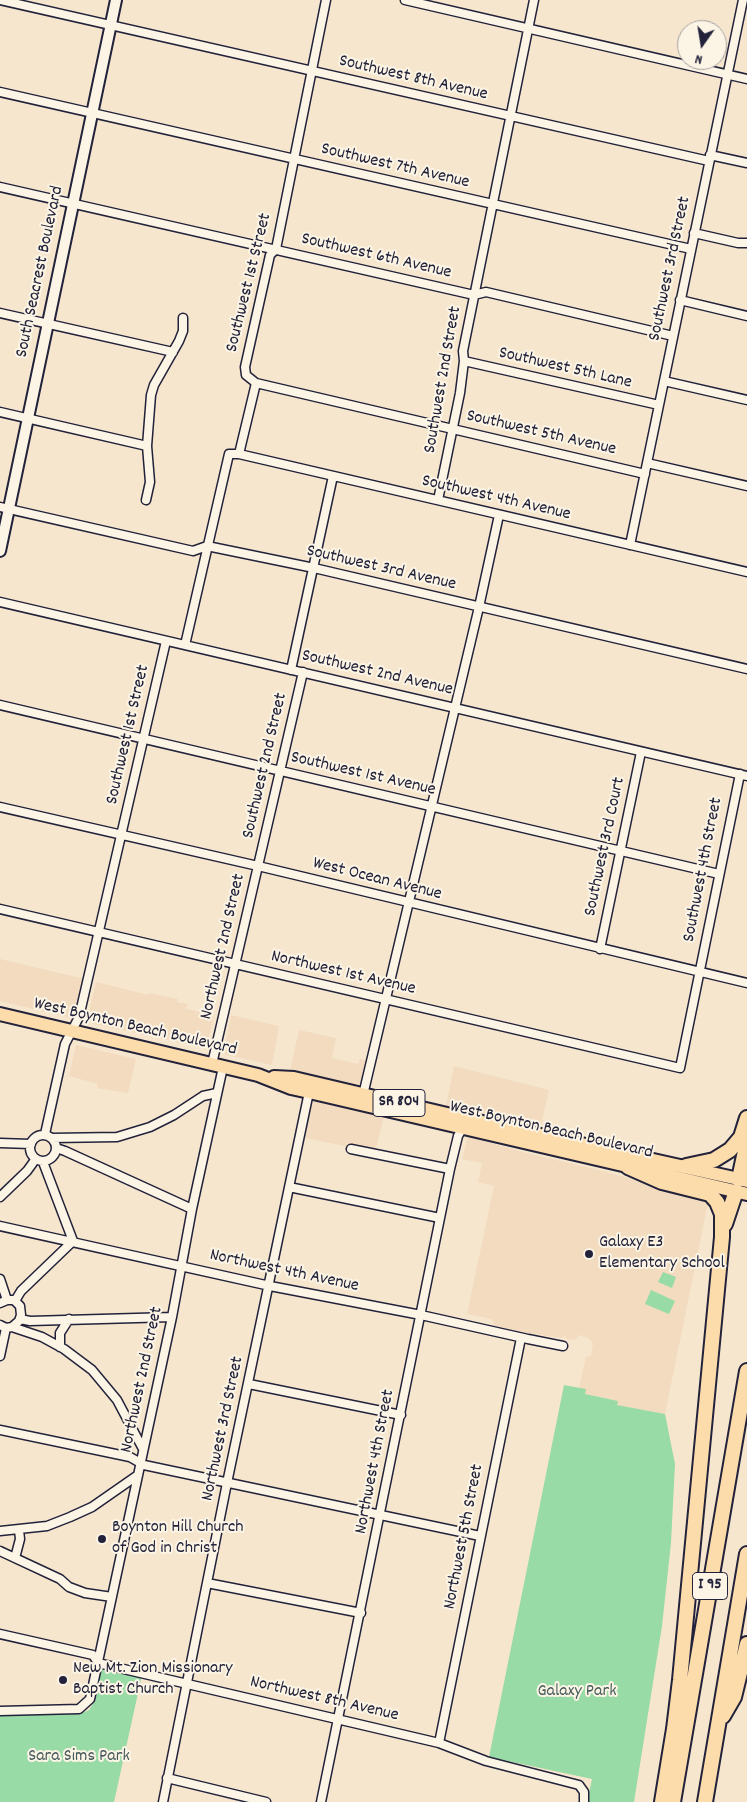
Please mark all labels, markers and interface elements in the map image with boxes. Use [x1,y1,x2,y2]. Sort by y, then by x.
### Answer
north arrow [677,20,727,70]
text: N [693,48,704,69]
street label: Southwest 8th Avenue [337,51,489,107]
street label: Southwest 7th Avenue [319,139,471,195]
street label: South Seacrest Boulevard [12,184,70,360]
street label: Southwest 3rd Street [645,195,697,343]
street label: Southwest 1st Street [222,211,278,355]
street label: Southwest 6th Avenue [299,229,453,285]
street label: Southwest 2nd Street [420,305,468,455]
street label: Southwest 5th Lane [496,343,634,395]
street label: Southwest 5th Avenue [464,406,618,462]
street label: Southwest 4th Avenue [419,471,573,527]
street label: Southwest 3rd Avenue [304,541,458,597]
street label: Southwest 2nd Avenue [299,646,455,702]
street label: Southwest 1st Street [102,663,156,807]
street label: Southwest 2nd Street [239,691,293,841]
street label: Southwest 1st Avenue [288,748,438,802]
street label: Southwest 3rd Court [581,775,631,919]
street label: Southwest 4th Street [679,796,729,944]
street label: West Ocean Avenue [310,854,444,906]
street label: Northwest 2nd Street [197,872,251,1022]
street label: Northwest 1st Avenue [269,947,417,1001]
street label: West Boynton Beach Boulevard [31,994,239,1062]
road number: SR 804 [373,1090,425,1116]
street label: West Boynton Beach Boulevard [447,1097,655,1165]
place label: Galaxy E3 Elementary School [599,1233,725,1276]
street label: Northwest 4th Avenue [207,1246,361,1298]
marker: Galaxy E3 Elementary School [583,1248,595,1260]
street label: Northwest 2nd Street [117,1305,169,1455]
street label: Northwest 3rd Street [198,1355,250,1503]
street label: Northwest 4th Street [351,1388,401,1536]
street label: Northwest 5th Street [440,1463,490,1611]
place label: Boynton Hill Church of God in Christ [112,1518,243,1560]
marker: Boynton Hill Church of God in Christ [96,1533,108,1545]
road number: I 95 [692,1572,728,1600]
place label: New Mt. Zion Missionary Baptist Church [73,1659,233,1702]
street label: Northwest 8th Avenue [248,1672,400,1728]
marker: New Mt. Zion Missionary Baptist Church [57,1674,69,1686]
park label: Galaxy Park [537,1682,617,1704]
park label: Sara Sims Park [28,1747,130,1769]

